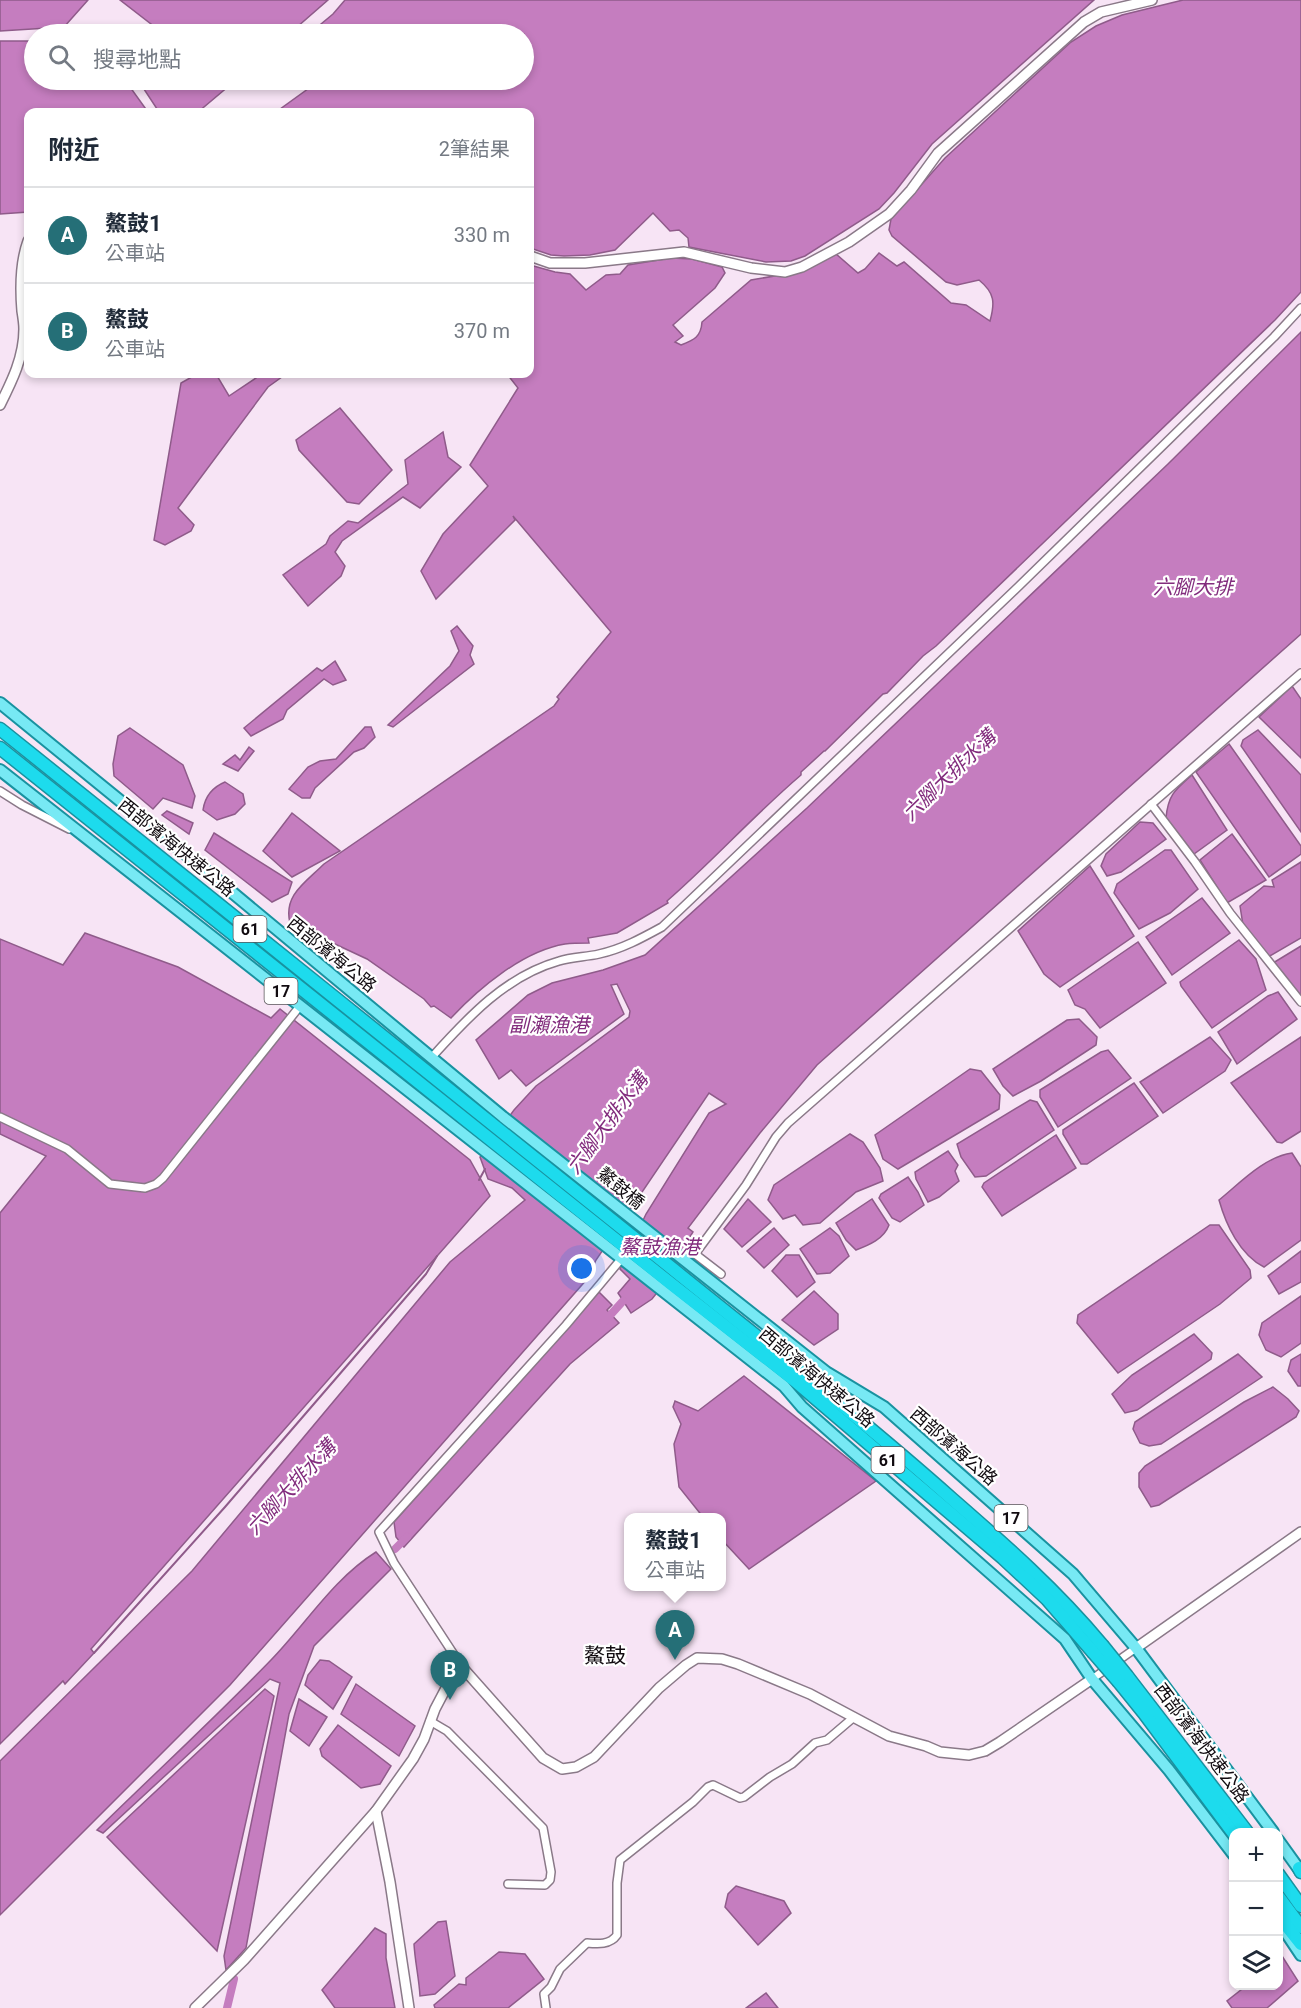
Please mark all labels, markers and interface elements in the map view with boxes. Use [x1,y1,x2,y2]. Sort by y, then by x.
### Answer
search box [24,24,534,90]
icon: search [45,41,78,74]
text: 搜尋地點 [93,47,181,72]
text: 附近 [48,135,100,165]
text: 2筆結果 [439,137,510,161]
text: 鰲鼓1 [105,211,162,236]
text: A [61,223,74,247]
text: 330 m [454,223,510,247]
text: 公車站 [105,241,165,265]
text: 鰲鼓 [105,307,149,332]
text: B [61,319,74,343]
text: 370 m [454,319,510,343]
text: 公車站 [105,337,165,361]
water label: 六腳大排 [1153,575,1236,599]
water label: 六腳大排水溝 [898,723,1003,825]
street label: 西部濱海快速公路 [114,794,240,900]
street label: 西部濱海公路 [283,912,381,996]
road number: 61 [234,916,266,942]
road number: 17 [264,978,298,1004]
water label: 副瀨漁港 [509,1013,592,1037]
water label: 六腳大排水溝 [561,1065,654,1178]
street label: 鰲鼓橋 [593,1163,649,1213]
water label: 鰲鼓漁港 [620,1235,703,1259]
your location [567,1254,596,1283]
street label: 西部濱海快速公路 [755,1323,879,1431]
street label: 西部濱海公路 [906,1403,1002,1489]
water label: 六腳大排水溝 [241,1433,343,1539]
road number: 61 [872,1447,904,1473]
road number: 17 [994,1505,1028,1531]
popup [624,1513,726,1591]
text: 鰲鼓1 [645,1528,702,1553]
text: 公車站 [645,1558,705,1582]
pin: A [656,1610,694,1660]
district label: 鰲鼓 [584,1644,626,1668]
pin: B [430,1650,470,1700]
street label: 西部濱海快速公路 [1150,1679,1254,1807]
map controls [1229,1828,1283,1990]
button: + [1229,1828,1283,1882]
button: − [1229,1882,1283,1936]
button: layers [1229,1936,1283,1990]

